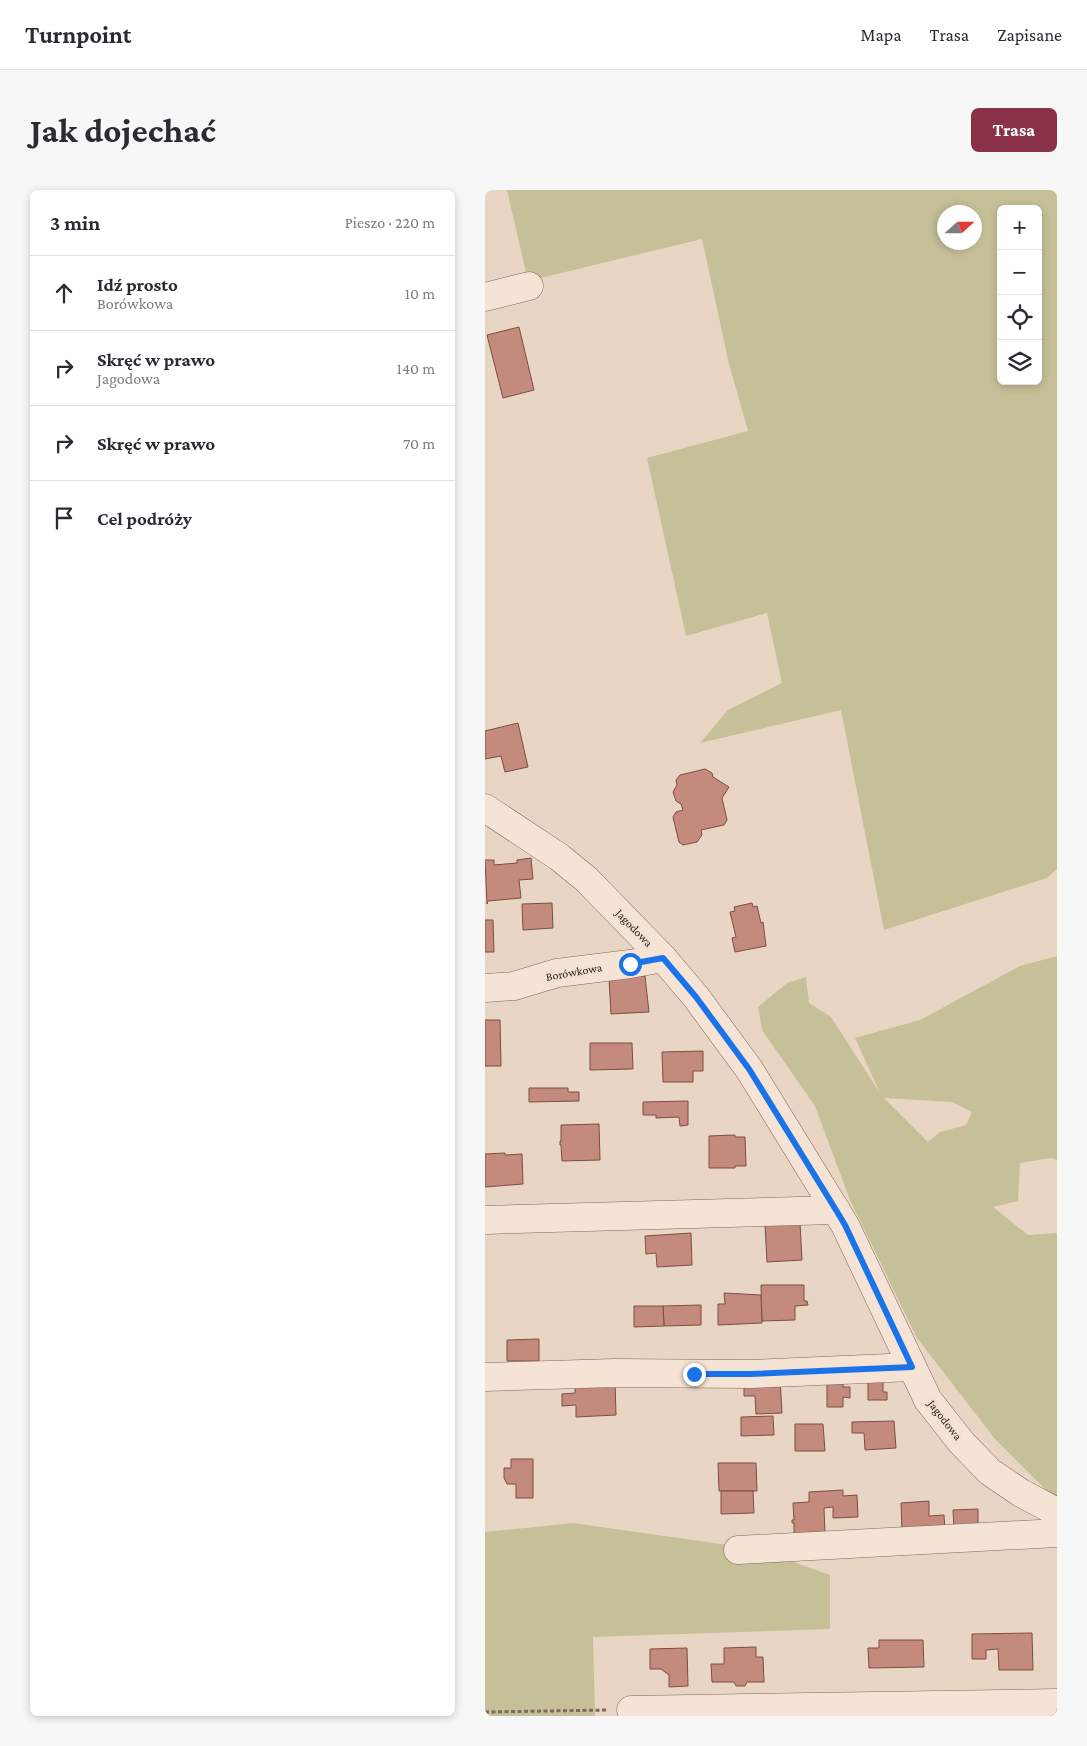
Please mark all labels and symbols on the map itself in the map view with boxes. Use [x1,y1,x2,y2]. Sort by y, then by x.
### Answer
north arrow [937,205,982,250]
street label: Jagodowa [612,905,656,950]
route start [619,953,642,976]
street label: Borówkowa [545,960,604,984]
route end [683,1363,706,1386]
street label: Jagodowa [924,1396,965,1443]

